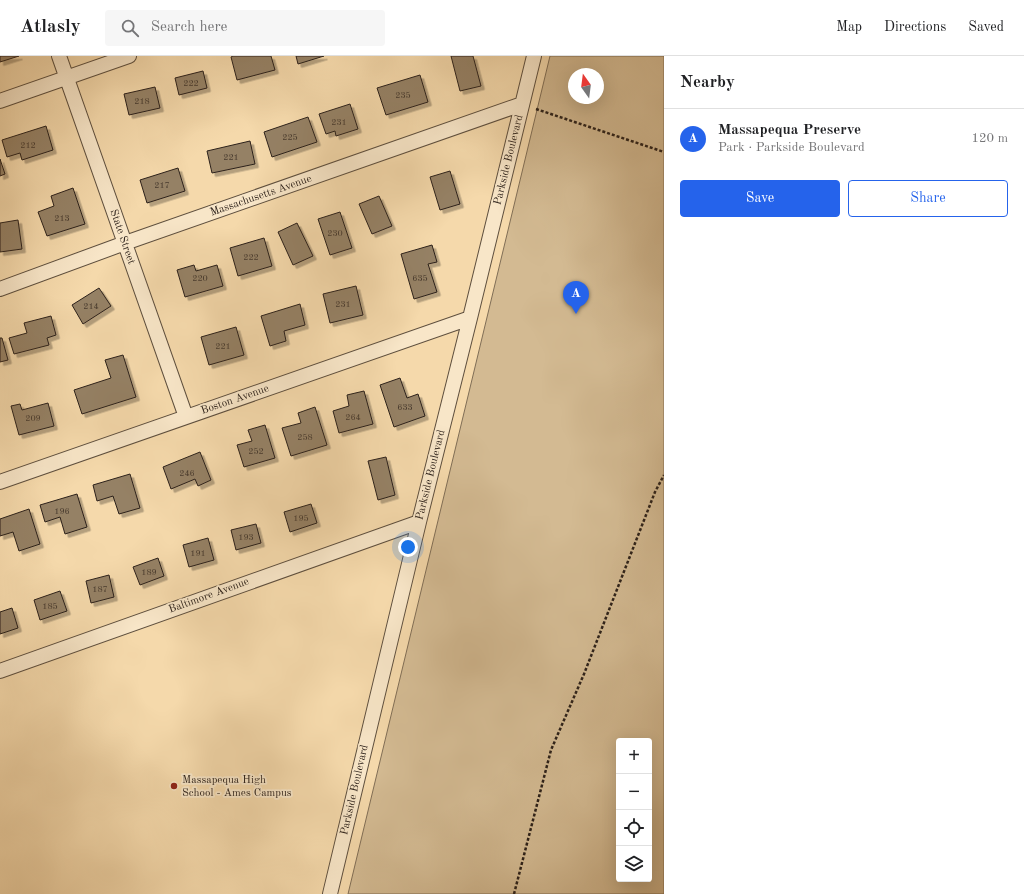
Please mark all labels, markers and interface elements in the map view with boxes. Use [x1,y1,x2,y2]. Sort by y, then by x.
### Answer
search box [105,10,385,46]
icon: search [119,17,141,39]
text: Atlasly [20,18,81,37]
text: Search here [151,20,228,35]
text: Map [836,20,862,34]
text: Directions [884,20,946,34]
text: Saved [968,20,1004,34]
north arrow [568,68,604,104]
text: Nearby [680,74,735,91]
house number: 222 [183,79,199,88]
house number: 235 [395,91,411,100]
house number: 218 [134,97,150,106]
street label: Parkside Boulevard [492,114,526,206]
house number: 231 [331,118,347,127]
text: Massapequa Preserve [718,123,861,138]
text: A [688,132,698,145]
text: 120 m [971,132,1008,145]
house number: 225 [282,133,298,142]
house number: 212 [20,141,36,150]
text: Park · Parkside Boulevard [718,141,865,154]
house number: 221 [223,153,239,162]
street label: Massachusetts Avenue [209,173,313,219]
button: Save [680,180,840,217]
button: Share [848,180,1008,217]
house number: 217 [154,181,170,190]
street label: State Street [107,208,137,266]
house number: 213 [54,214,70,223]
house number: 230 [327,229,343,238]
house number: 222 [243,253,259,262]
house number: 220 [192,274,208,283]
house number: 635 [412,274,428,283]
pin: A [563,281,589,314]
house number: 231 [335,300,351,309]
house number: 214 [83,302,99,311]
house number: 221 [215,342,231,351]
street label: Boston Avenue [200,383,270,417]
house number: 633 [397,403,413,412]
house number: 264 [345,413,361,422]
house number: 209 [25,414,41,423]
street label: Parkside Boulevard [414,429,448,521]
house number: 258 [297,433,313,442]
house number: 252 [248,447,264,456]
house number: 246 [179,469,195,478]
house number: 196 [54,507,70,516]
house number: 195 [293,514,309,523]
house number: 193 [238,533,254,542]
your location [398,537,418,557]
house number: 191 [190,549,206,558]
house number: 189 [141,568,157,577]
street label: Baltimore Avenue [167,576,251,616]
house number: 187 [92,585,108,594]
house number: 185 [42,602,58,611]
map controls [616,738,652,882]
button: + [616,738,652,774]
street label: Parkside Boulevard [339,743,371,836]
button: − [616,774,652,810]
place label: Massapequa High School - Ames Campus [182,775,292,799]
marker: Massapequa High School - Ames Campus [169,781,179,791]
button: locate [616,810,652,846]
button: layers [616,846,652,882]

